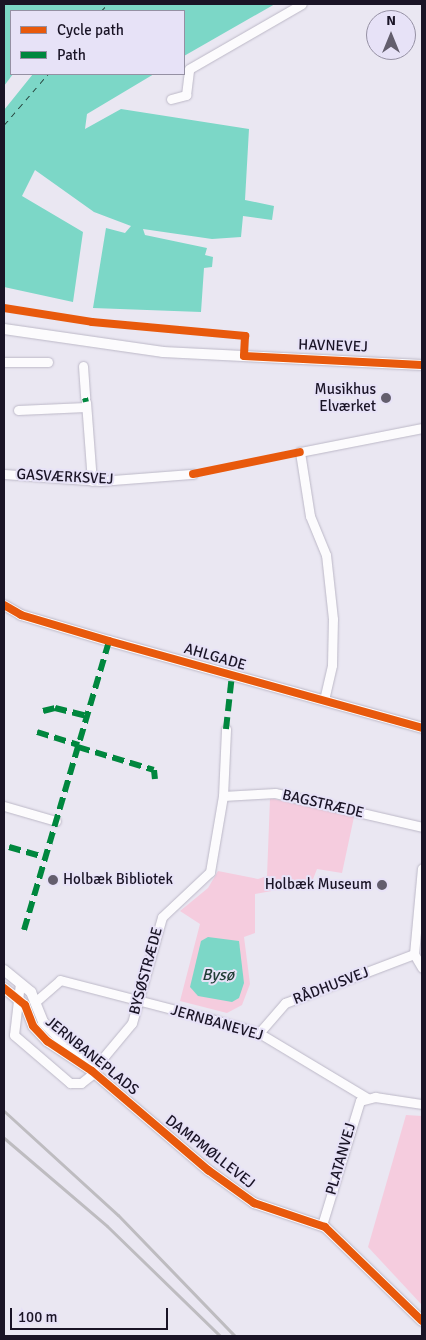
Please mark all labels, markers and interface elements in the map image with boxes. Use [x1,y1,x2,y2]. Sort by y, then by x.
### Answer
legend [10,10,185,75]
north arrow [366,10,416,60]
text: N [386,12,396,29]
text: Cycle path [57,21,124,39]
text: Path [57,46,86,64]
street label: HAVNEVEJ [298,336,368,356]
place label: Musikhus Elværket [315,380,376,415]
marker: Musikhus Elværket [380,392,392,404]
street label: GASVÆRKSVEJ [16,465,114,489]
street label: AHLGADE [182,640,248,674]
street label: BAGSTRÆDE [280,786,366,822]
place label: Holbæk Bibliotek [63,871,173,889]
marker: Holbæk Bibliotek [47,874,59,886]
place label: Holbæk Museum [265,876,372,894]
marker: Holbæk Museum [376,879,388,891]
street label: BYSØSTRÆDE [126,925,166,1017]
street label: RÅDHUSVEJ [291,963,371,1009]
water label: Bysø [202,965,234,985]
street label: JERNBANEVEJ [169,1001,265,1045]
street label: JERNBANEPLADS [42,1013,142,1099]
street label: DAMPMØLLEVEJ [162,1111,258,1193]
street label: PLATANVEJ [322,1121,360,1197]
scale bar [12,1298,170,1330]
text: 100 m [18,1308,58,1326]

